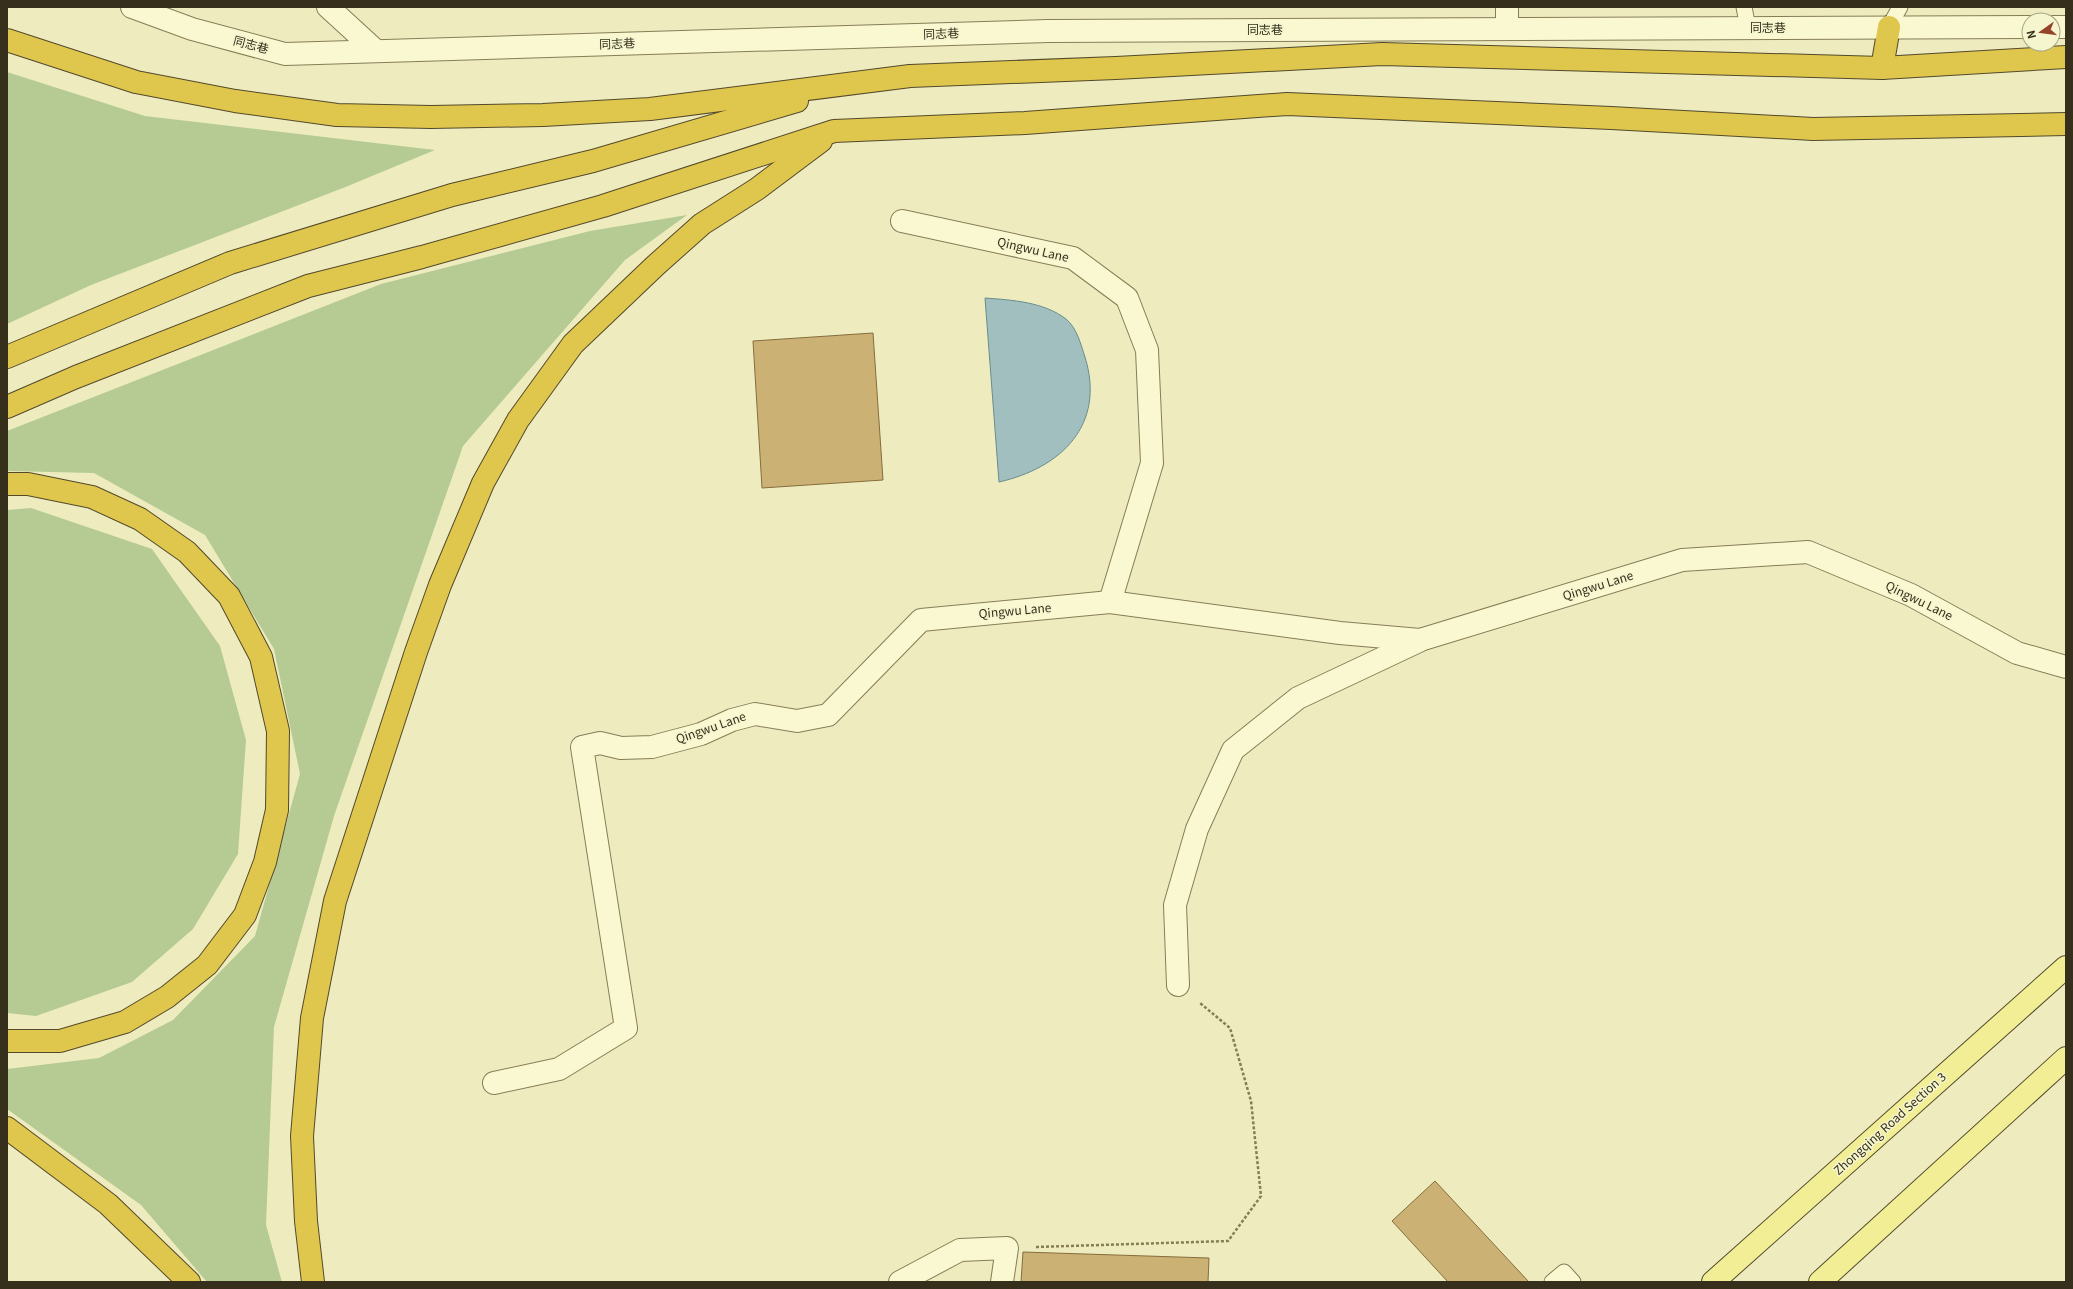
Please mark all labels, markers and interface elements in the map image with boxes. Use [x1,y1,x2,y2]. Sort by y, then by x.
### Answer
north arrow [2021,12,2061,52]
street label: 同志巷 [1750,18,1786,35]
street label: 同志巷 [1247,20,1283,37]
street label: 同志巷 [923,23,959,42]
text: N [2022,29,2039,41]
street label: 同志巷 [232,31,271,56]
street label: 同志巷 [599,33,635,52]
street label: Qingwu Lane [996,232,1071,265]
street label: Qingwu Lane [1560,566,1635,603]
street label: Qingwu Lane [1883,576,1957,623]
street label: Qingwu Lane [978,598,1052,621]
street label: Qingwu Lane [673,707,748,747]
street label: Zhongqing Road Section 3 [1829,1068,1949,1178]

